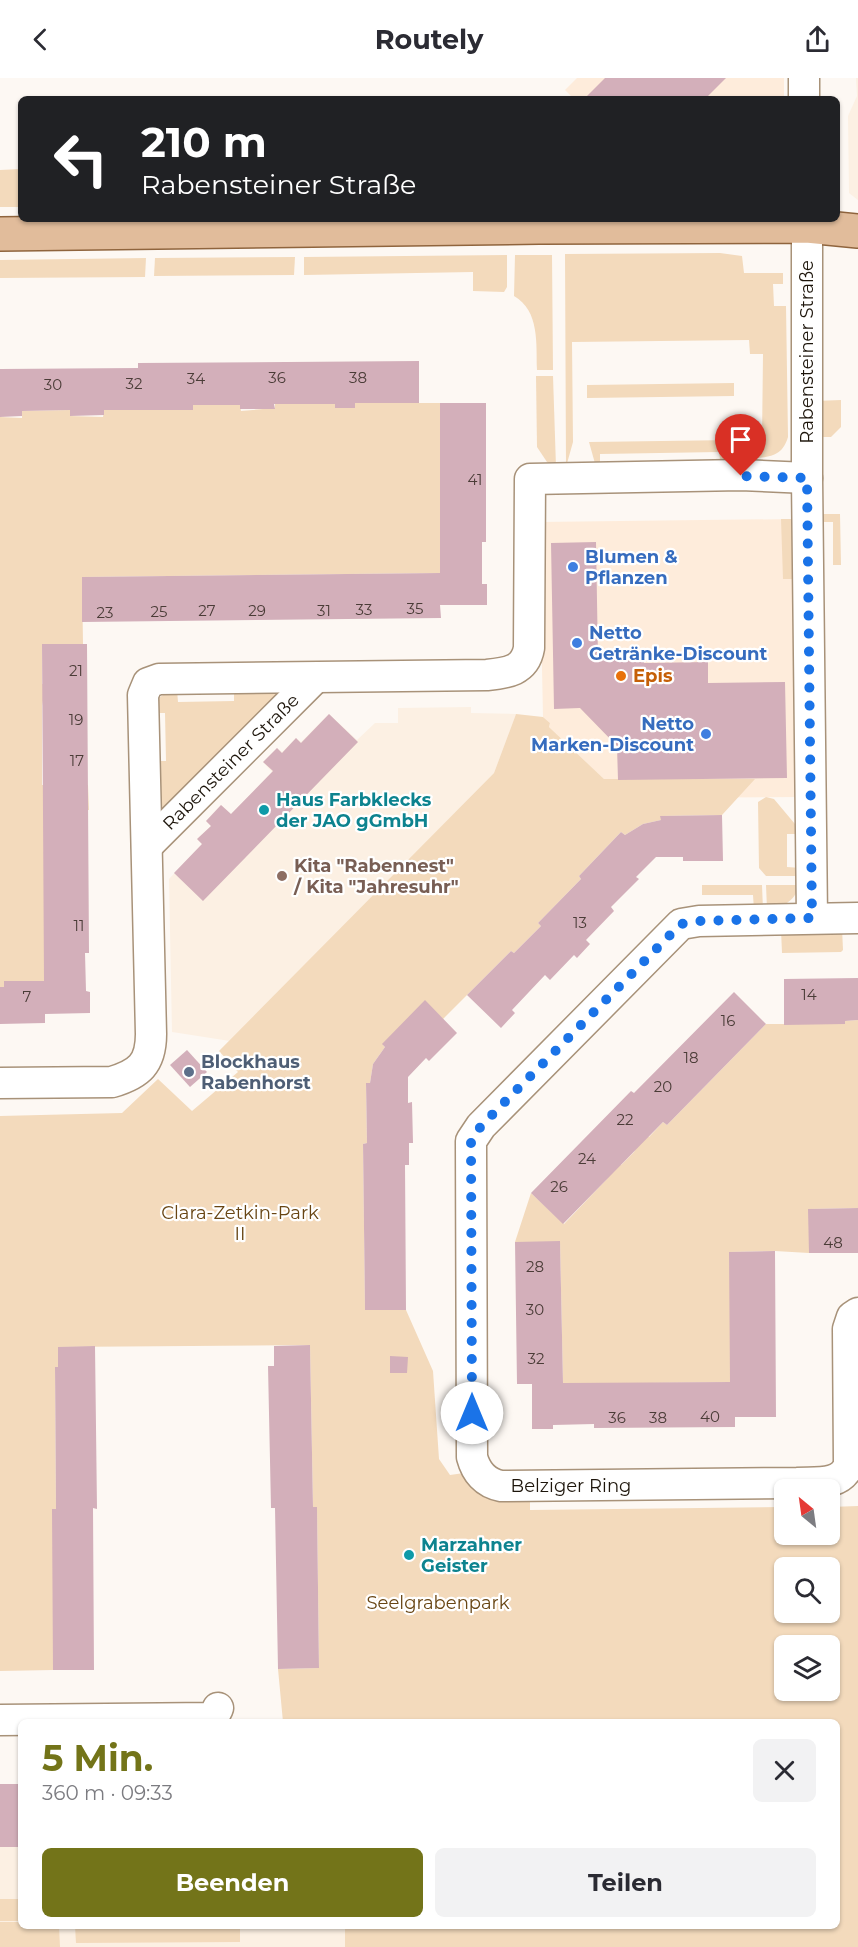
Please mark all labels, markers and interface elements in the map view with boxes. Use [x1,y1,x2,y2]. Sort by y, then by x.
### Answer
icon: back [24,23,57,56]
text: Routely [375,23,483,56]
icon: share [801,23,834,56]
text: 210 m [141,116,267,168]
icon: left [42,120,120,198]
text: Rabensteiner Straße [141,168,416,201]
street label: Rabensteiner Straße [796,260,818,444]
house number: 36 [268,368,286,387]
house number: 38 [349,368,367,387]
house number: 34 [187,369,205,388]
house number: 32 [126,374,142,393]
house number: 30 [44,375,62,394]
pin [715,414,766,476]
icon: arrive [724,423,757,456]
house number: 41 [468,470,482,489]
place label: Blumen & Pflanzen [585,546,678,589]
marker: Blumen & Pflanzen [566,560,580,574]
house number: 35 [407,599,423,618]
house number: 33 [356,600,372,619]
house number: 27 [198,601,216,620]
house number: 29 [248,601,266,620]
house number: 31 [317,601,331,620]
house number: 25 [150,602,168,621]
house number: 23 [97,603,113,622]
place label: Netto Getränke-Discount [589,622,767,665]
marker: Netto Getränke-Discount [570,636,584,650]
house number: 21 [69,661,83,680]
place label: Epis [633,665,673,687]
marker: Epis [614,669,628,683]
street label: Rabensteiner Straße [158,689,304,835]
house number: 19 [69,710,83,729]
place label: Netto Marken-Discount [531,713,694,756]
marker: Netto Marken-Discount [699,727,713,741]
house number: 17 [70,751,84,770]
place label: Haus Farbklecks der JAO gGmbH [276,789,432,832]
marker: Haus Farbklecks der JAO gGmbH [257,803,271,817]
place label: Kita "Rabennest" / Kita "Jahresuhr" [293,855,459,898]
marker: Kita "Rabennest" / Kita "Jahresuhr" [275,869,289,883]
house number: 13 [573,913,587,932]
house number: 11 [74,916,84,935]
house number: 14 [801,985,817,1004]
house number: 7 [23,987,32,1006]
house number: 16 [721,1011,735,1030]
house number: 18 [684,1048,699,1067]
place label: Blockhaus Rabenhorst [201,1051,311,1094]
marker: Blockhaus Rabenhorst [182,1065,196,1079]
house number: 20 [654,1077,672,1096]
house number: 22 [616,1110,634,1129]
house number: 24 [578,1149,596,1168]
house number: 26 [550,1177,568,1196]
park label: Clara-Zetkin-Park II [161,1202,319,1245]
house number: 48 [823,1233,843,1252]
house number: 28 [526,1257,544,1276]
house number: 30 [526,1300,544,1319]
house number: 32 [528,1349,544,1368]
position arrow [440,1381,504,1445]
house number: 40 [700,1407,720,1426]
house number: 36 [608,1408,626,1427]
house number: 38 [649,1408,667,1427]
street label: Belziger Ring [511,1475,631,1497]
north arrow [774,1479,840,1545]
map controls [774,1479,840,1701]
place label: Marzahner Geister [421,1534,522,1577]
marker: Marzahner Geister [402,1548,416,1562]
button: search [774,1557,840,1623]
park label: Seelgrabenpark [367,1592,510,1614]
button: layers [774,1635,840,1701]
text: 5 Min. [42,1736,153,1780]
button: close [753,1739,816,1802]
text: 360 m · 09:33 [42,1781,173,1805]
button: Beenden [42,1848,423,1917]
button: Teilen [435,1848,816,1917]

